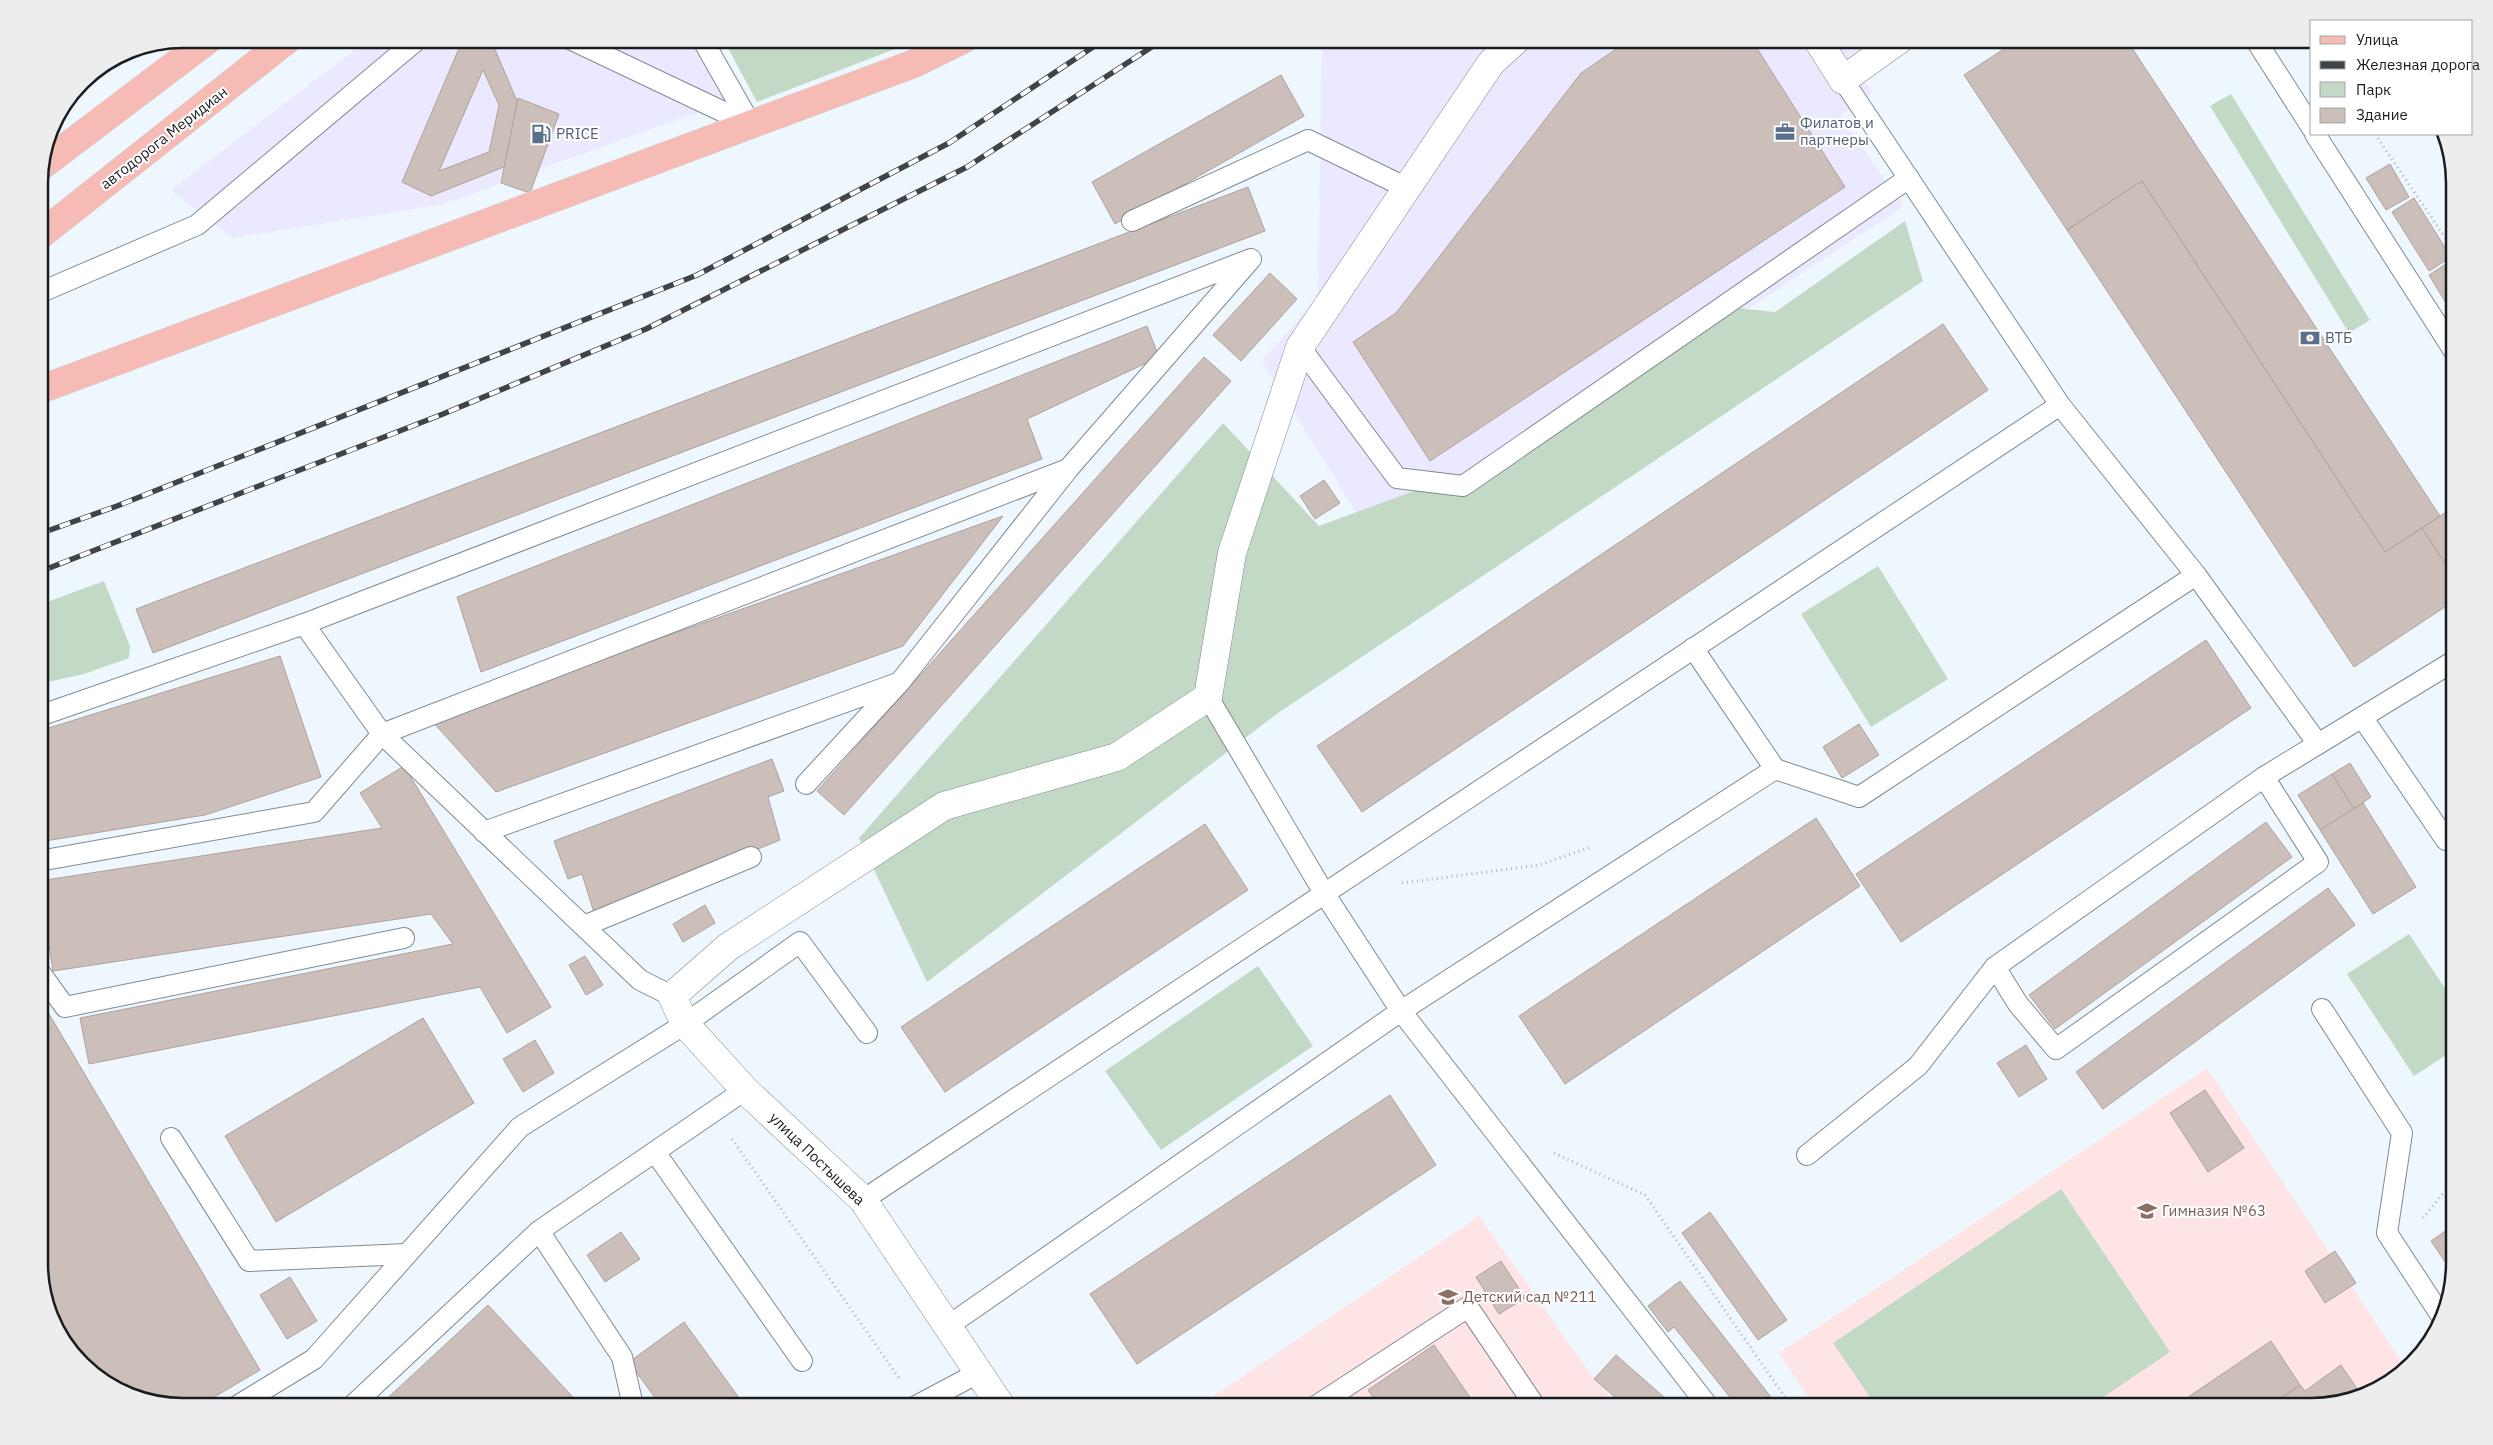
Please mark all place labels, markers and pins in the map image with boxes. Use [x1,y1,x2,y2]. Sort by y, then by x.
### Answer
place label: Филатов и партнеры [1800,113,1874,149]
office icon: Филатов и партнеры [1774,121,1796,143]
fuel station icon: PRICE [530,123,552,145]
place label: PRICE [556,124,599,143]
bank icon: ВТБ [2299,327,2321,349]
place label: ВТБ [2325,328,2353,347]
school or university icon: Гимназия №63 [2136,1200,2158,1222]
place label: Гимназия №63 [2162,1201,2266,1220]
school or university icon: Детский сад №211 [1437,1286,1459,1308]
place label: Детский сад №211 [1463,1287,1597,1306]

